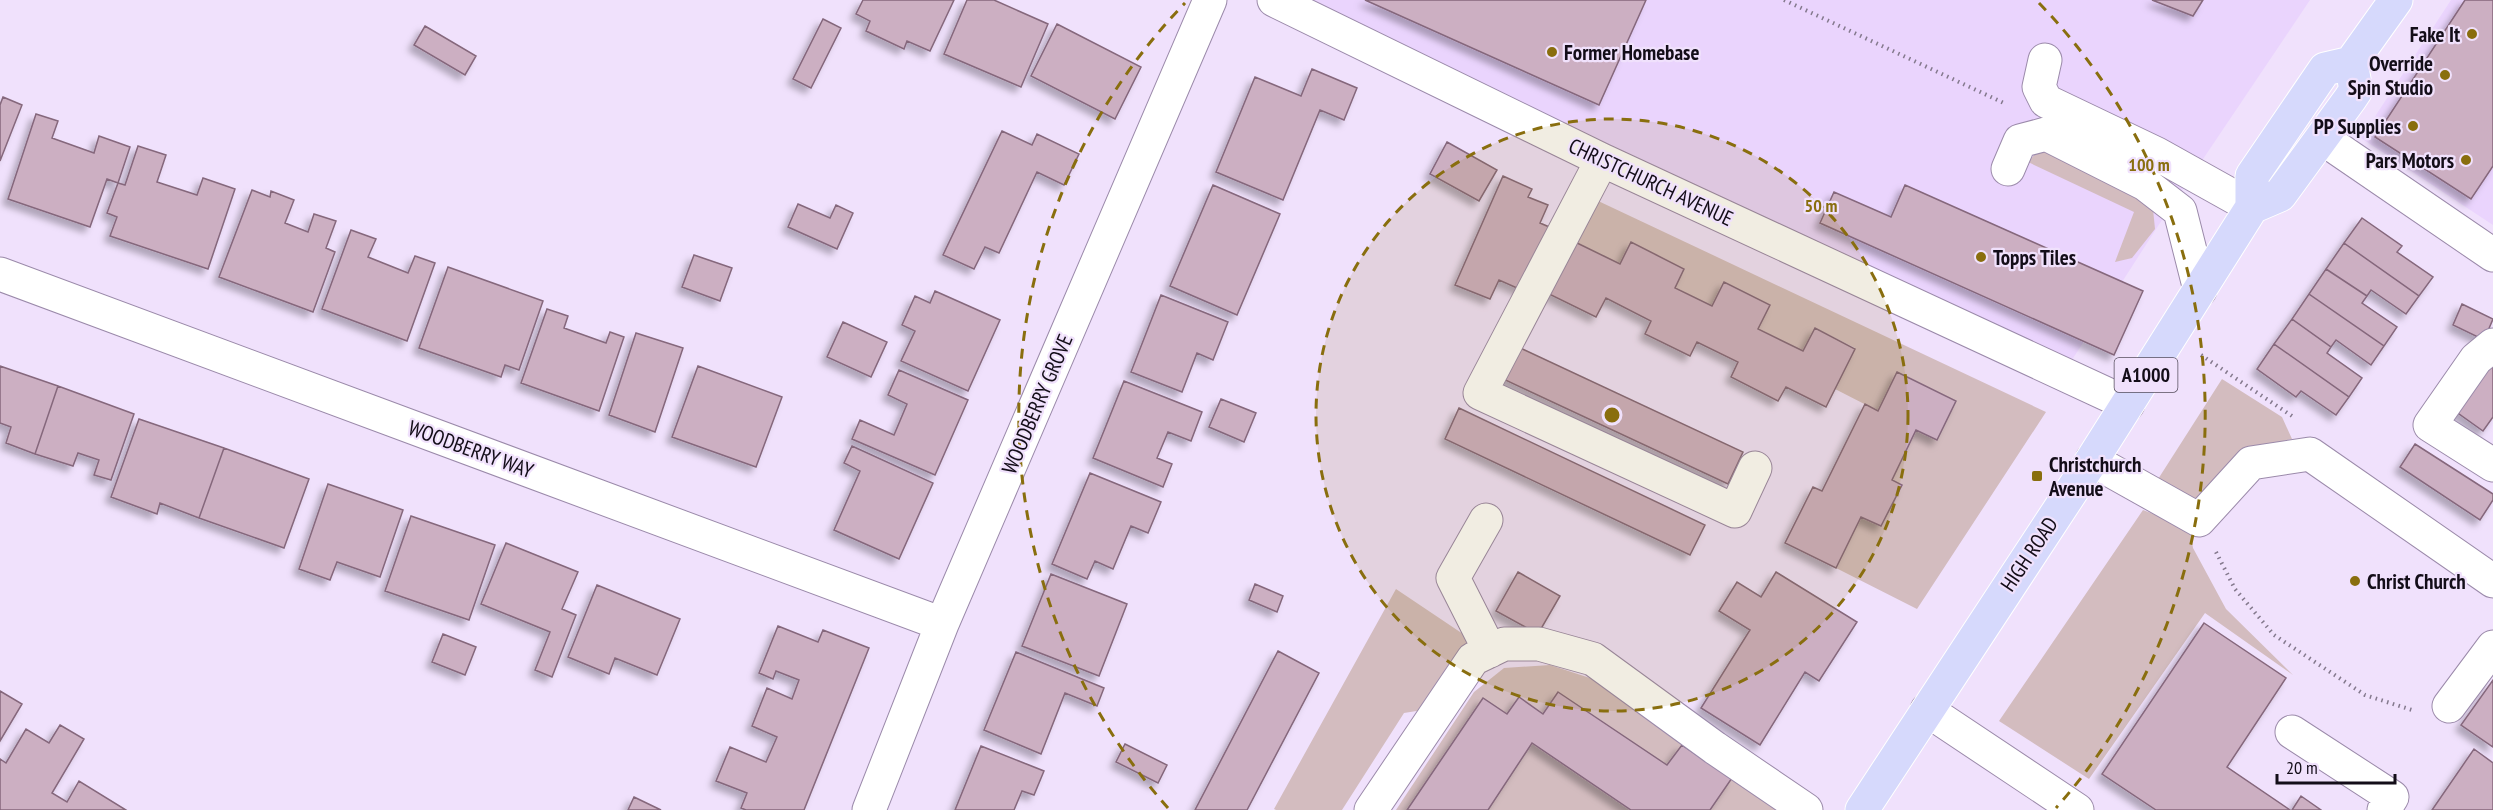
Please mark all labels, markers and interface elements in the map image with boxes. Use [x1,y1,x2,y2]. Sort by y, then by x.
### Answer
place label: Fake It [2410,21,2460,48]
marker: Fake It [2465,27,2479,41]
place label: Former Homebase [1564,39,1699,66]
marker: Former Homebase [1545,45,1559,59]
place label: Override Spin Studio [2348,50,2433,101]
marker: Override Spin Studio [2438,68,2452,82]
place label: PP Supplies [2314,113,2401,140]
marker: PP Supplies [2406,119,2420,133]
street label: CHRISTCHURCH AVENUE [1564,132,1738,232]
place label: Pars Motors [2366,147,2454,174]
text: 100 m [2128,153,2170,176]
marker: Pars Motors [2459,153,2473,167]
text: 50 m [1805,194,1837,217]
place label: Topps Tiles [1993,244,2076,271]
marker: Topps Tiles [1974,250,1988,264]
street label: WOODBERRY GROVE [995,330,1079,478]
road number: A1000 [2114,358,2178,392]
centre of rings [1602,405,1622,425]
street label: WOODBERRY WAY [405,414,538,484]
place label: Christchurch Avenue [2048,451,2141,502]
marker: Christchurch Avenue [2030,469,2044,483]
street label: HIGH ROAD [1994,512,2064,596]
place label: Christ Church [2367,568,2466,595]
marker: Christ Church [2348,574,2362,588]
scale bar [2277,747,2396,785]
text: 20 m [2286,756,2318,779]

